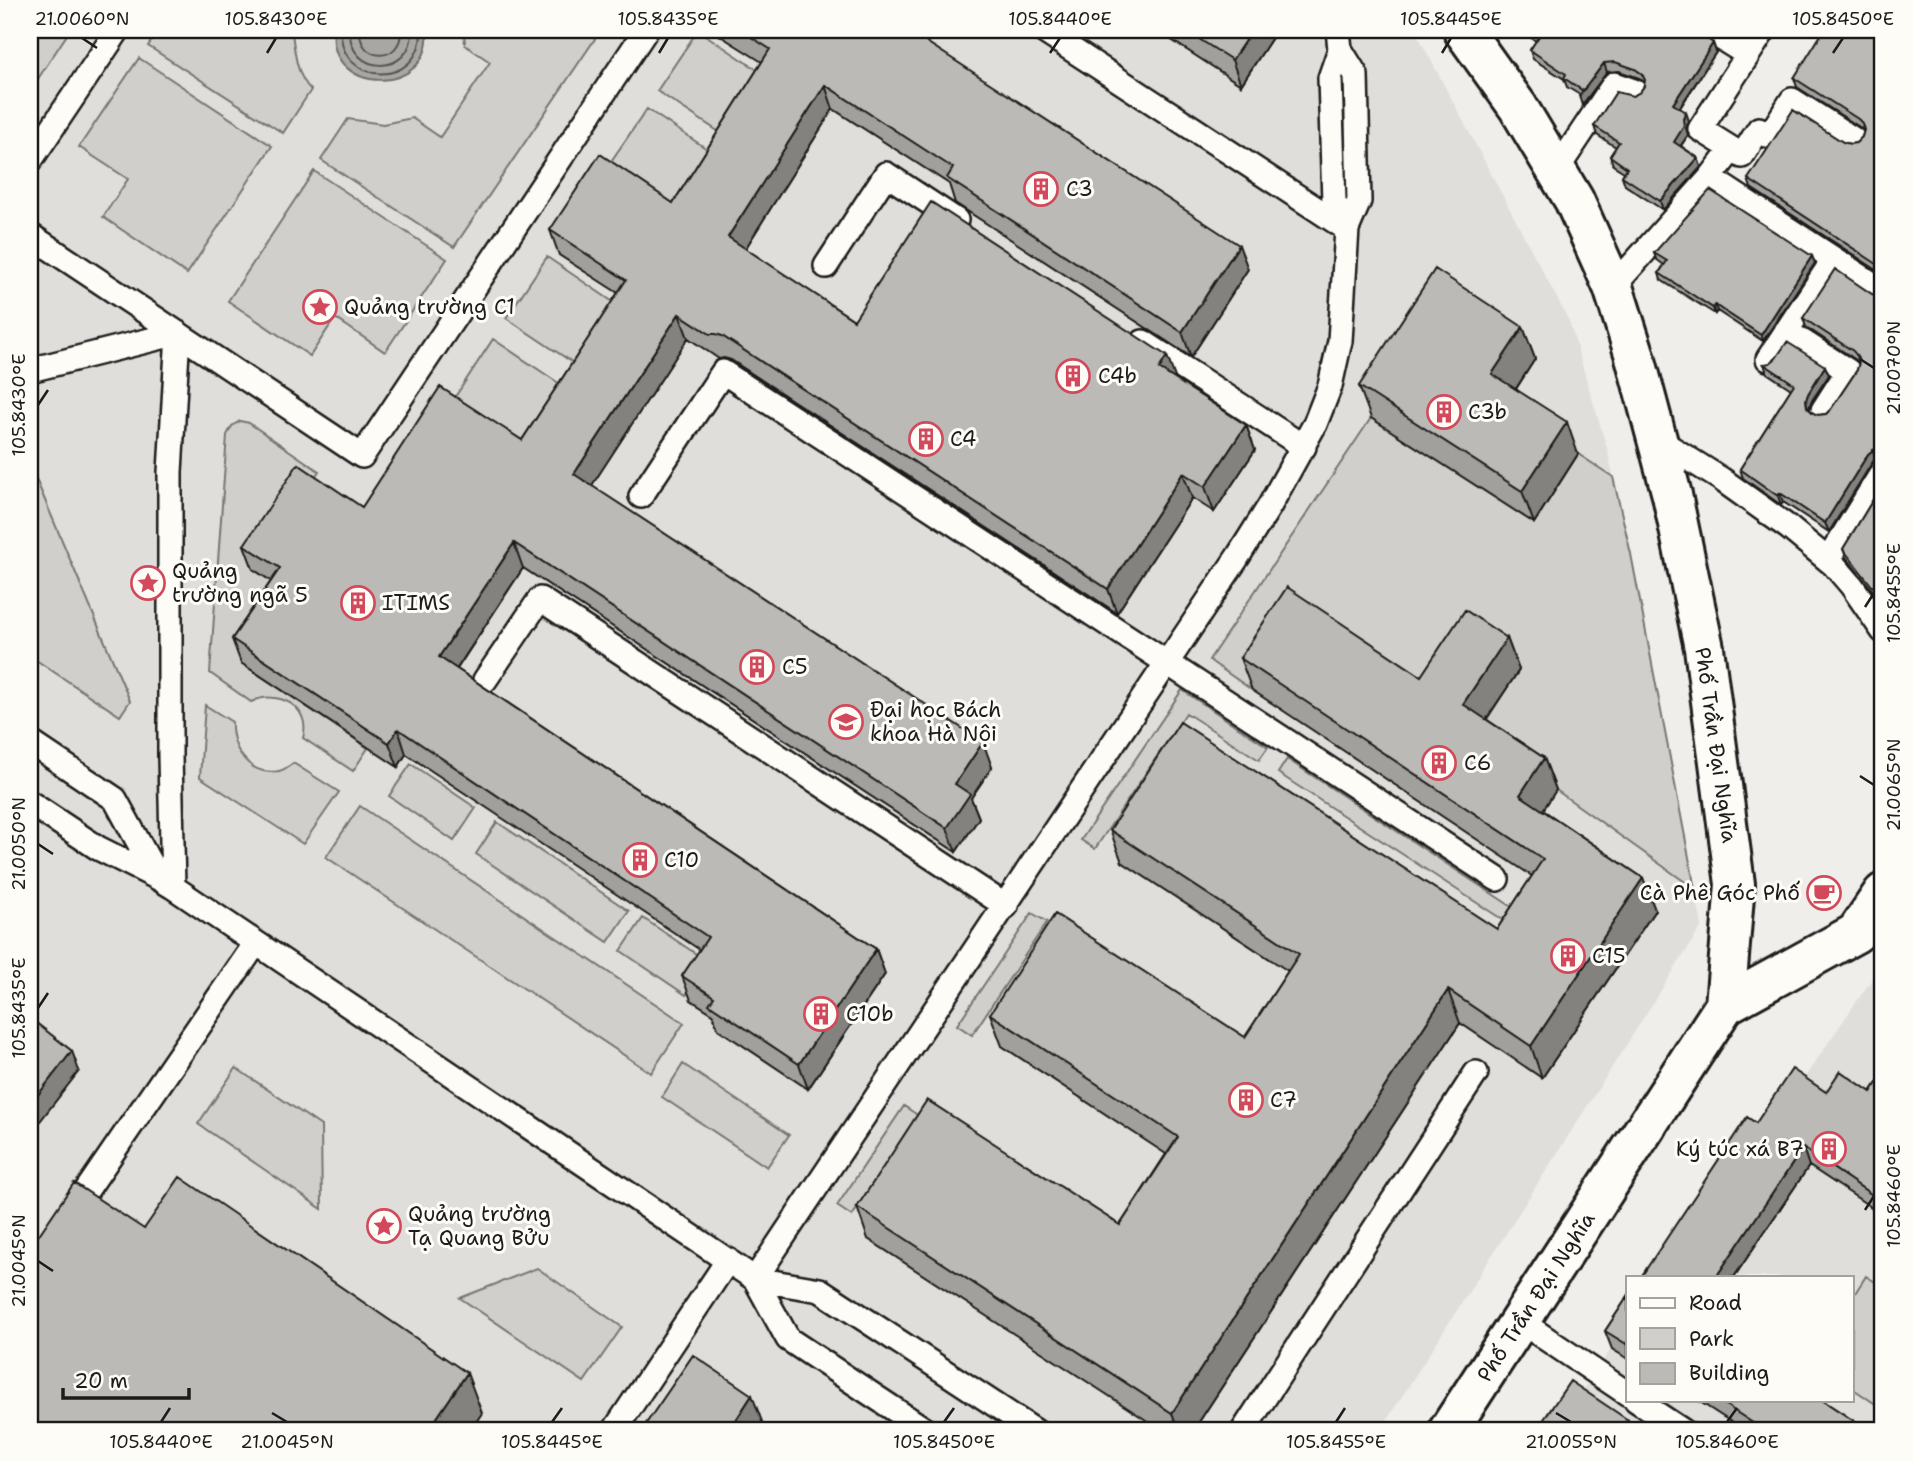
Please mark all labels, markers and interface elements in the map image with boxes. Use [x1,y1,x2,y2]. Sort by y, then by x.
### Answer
text: 21.0060°N [34,7,130,31]
text: 105.8430°E [225,7,327,31]
text: 105.8435°E [617,7,719,31]
text: 105.8440°E [1008,7,1112,31]
text: 105.8445°E [1400,7,1502,31]
text: 105.8450°E [1792,7,1894,31]
building icon: C3 [1022,170,1060,208]
place label: C3 [1066,175,1093,203]
place icon: Quảng trường C1 [301,288,339,326]
place label: Quảng trường C1 [344,293,515,321]
text: 21.0070°N [1882,321,1906,415]
text: 105.8430°E [7,354,31,456]
building icon: C4b [1054,357,1092,395]
place label: C4b [1098,362,1137,390]
building icon: C3b [1425,393,1463,431]
place label: C3b [1468,398,1507,426]
building icon: C4 [907,420,945,458]
place label: C4 [950,425,976,453]
text: 105.8455°E [1882,543,1906,643]
place label: Quảng trường ngã 5 [172,557,308,609]
place icon: Quảng trường ngã 5 [129,564,167,602]
building icon: ITIMS [339,584,377,622]
place label: ITIMS [382,589,450,617]
street label: Phố Trần Đại Nghĩa [1688,645,1744,845]
building icon: C5 [738,648,776,686]
place label: C5 [782,653,808,681]
place label: Đại học Bách khoa Hà Nội [870,696,1002,748]
school or university icon: Đại học Bách khoa Hà Nội [827,703,865,741]
text: 21.0065°N [1882,738,1906,832]
building icon: C6 [1420,744,1458,782]
place label: C6 [1464,749,1492,777]
text: 21.0050°N [7,797,31,891]
building icon: C10 [621,841,659,879]
place label: C10 [664,846,699,874]
cafe icon: Cà Phê Góc Phố [1805,874,1843,912]
place label: Cà Phê Góc Phố [1640,879,1800,907]
building icon: C15 [1549,937,1587,975]
place label: C15 [1592,942,1626,970]
text: 105.8435°E [7,957,31,1059]
building icon: C10b [802,995,840,1033]
place label: C10b [846,1000,894,1028]
building icon: C7 [1227,1081,1265,1119]
place label: C7 [1270,1086,1297,1114]
building icon: Ký túc xá B7 [1810,1130,1848,1168]
place label: Ký túc xá B7 [1676,1135,1804,1163]
text: 105.8460°E [1882,1144,1906,1248]
place label: Quảng trường Tạ Quang Bửu [408,1200,551,1252]
place icon: Quảng trường Tạ Quang Bửu [365,1207,403,1245]
street label: Phố Trần Đại Nghĩa [1471,1207,1601,1387]
text: 21.0045°N [7,1214,31,1308]
legend [1626,1276,1854,1402]
text: Road [1689,1289,1742,1317]
text: Park [1689,1325,1734,1353]
scale bar [63,1356,189,1400]
text: Building [1689,1359,1769,1387]
text: 20 m [74,1367,128,1395]
text: 105.8440°E [109,1430,213,1454]
text: 21.0045°N [240,1430,334,1454]
text: 105.8445°E [501,1430,603,1454]
text: 105.8450°E [893,1430,995,1454]
text: 105.8455°E [1286,1430,1386,1454]
text: 21.0055°N [1525,1430,1617,1454]
text: 105.8460°E [1675,1430,1779,1454]

